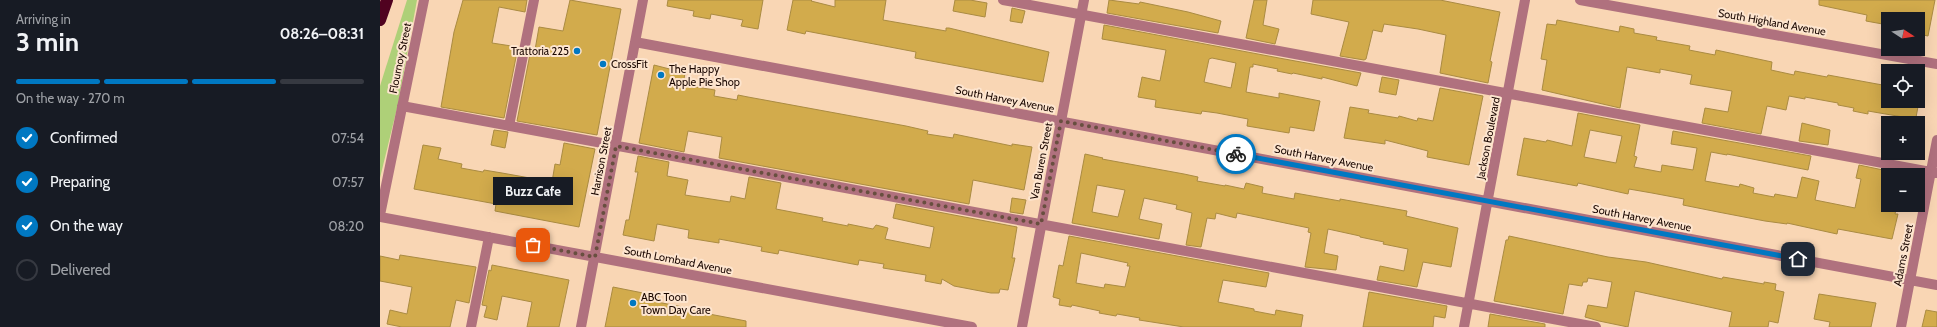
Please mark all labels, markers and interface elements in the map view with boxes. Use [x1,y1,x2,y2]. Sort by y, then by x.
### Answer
street label: South Highland Avenue [1717,6,1827,38]
text: Arriving in [16,11,71,27]
north arrow [1881,12,1925,56]
map controls [1881,12,1925,212]
street label: Flournoy Street [386,21,414,95]
text: 08:26–08:31 [280,25,364,43]
text: 3 min [16,26,79,58]
place label: Trattoria 225 [511,44,569,58]
marker: Trattoria 225 [572,46,582,56]
place label: CrossFit [611,57,648,71]
marker: CrossFit [598,59,608,69]
place label: The Happy Apple Pie Shop [669,62,740,89]
button: locate [1881,64,1925,108]
marker: The Happy Apple Pie Shop [656,70,666,80]
street label: South Harvey Avenue [954,83,1056,116]
text: On the way · 270 m [16,90,125,106]
street label: Jackson Boulevard [1473,96,1503,181]
button: + [1881,116,1925,160]
street label: Van Buren Street [1027,121,1055,201]
street label: Harrison Street [587,125,615,197]
icon: check [16,127,38,149]
text: Confirmed [50,129,118,147]
text: 07:54 [331,130,364,146]
courier [1216,134,1256,174]
street label: South Harvey Avenue [1273,142,1375,175]
icon: bike [1225,143,1247,165]
button: − [1881,168,1925,212]
icon: check [16,171,38,193]
text: Preparing [50,173,110,191]
text: 07:57 [332,174,364,190]
callout: Buzz Cafe [493,177,573,205]
text: Buzz Cafe [505,183,561,199]
street label: South Harvey Avenue [1591,202,1693,235]
icon: check [16,215,38,237]
text: On the way [50,217,123,235]
text: 08:20 [328,218,364,234]
street label: Adams Street [1890,222,1916,287]
pin [516,228,550,262]
icon: bag [522,234,544,256]
pin [1781,242,1815,276]
street label: South Lombard Avenue [623,243,734,277]
icon: home [1787,248,1809,270]
text: Delivered [50,261,111,279]
place label: ABC Toon Town Day Care [641,290,711,317]
marker: ABC Toon Town Day Care [628,298,638,308]

